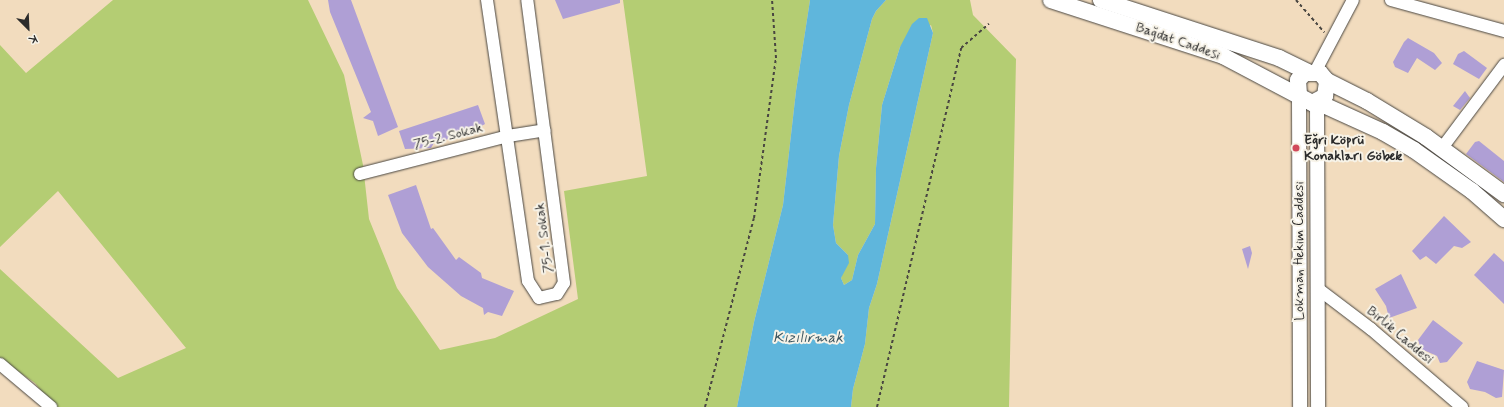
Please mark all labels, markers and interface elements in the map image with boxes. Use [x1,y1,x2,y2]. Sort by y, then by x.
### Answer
north arrow [8,8,48,48]
street label: Bağdat Caddesi [1132,18,1224,64]
text: K [26,31,39,47]
street label: 75-2. Sokak [411,119,485,153]
place label: Eğri Köprü Konakları Göbek [1304,132,1402,164]
marker: Eğri Köprü Konakları Göbek [1291,143,1301,153]
street label: Lokman Hekim Caddesi [1291,177,1307,325]
street label: 75-1. Sokak [531,202,557,274]
street label: Birlik Caddesi [1362,301,1438,369]
water label: Kızılırmak [773,330,843,348]

